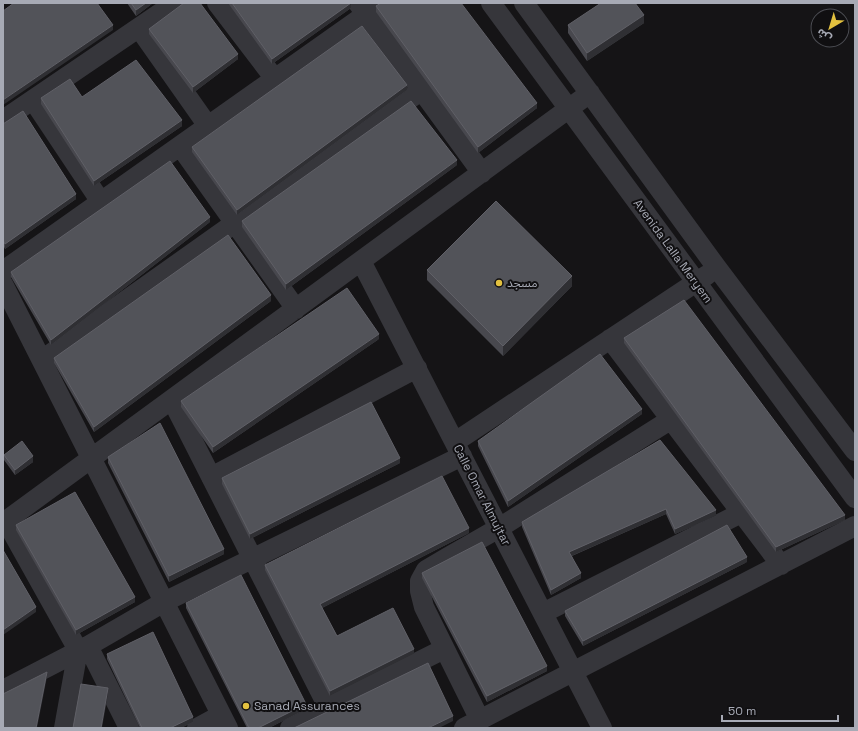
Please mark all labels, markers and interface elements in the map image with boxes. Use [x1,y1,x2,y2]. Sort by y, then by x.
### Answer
north arrow [810,8,850,48]
text: ش [814,26,834,46]
street label: Avenida Lalla Meryem [630,196,716,306]
place label: مسجد [507,275,538,291]
marker: مسجد [494,278,504,288]
street label: Calle Omar Almujtar [450,442,515,549]
scale bar [722,697,838,723]
place label: Sanad Assurances [254,698,360,714]
marker: Sanad Assurances [241,701,251,711]
text: 50 m [728,703,756,719]

